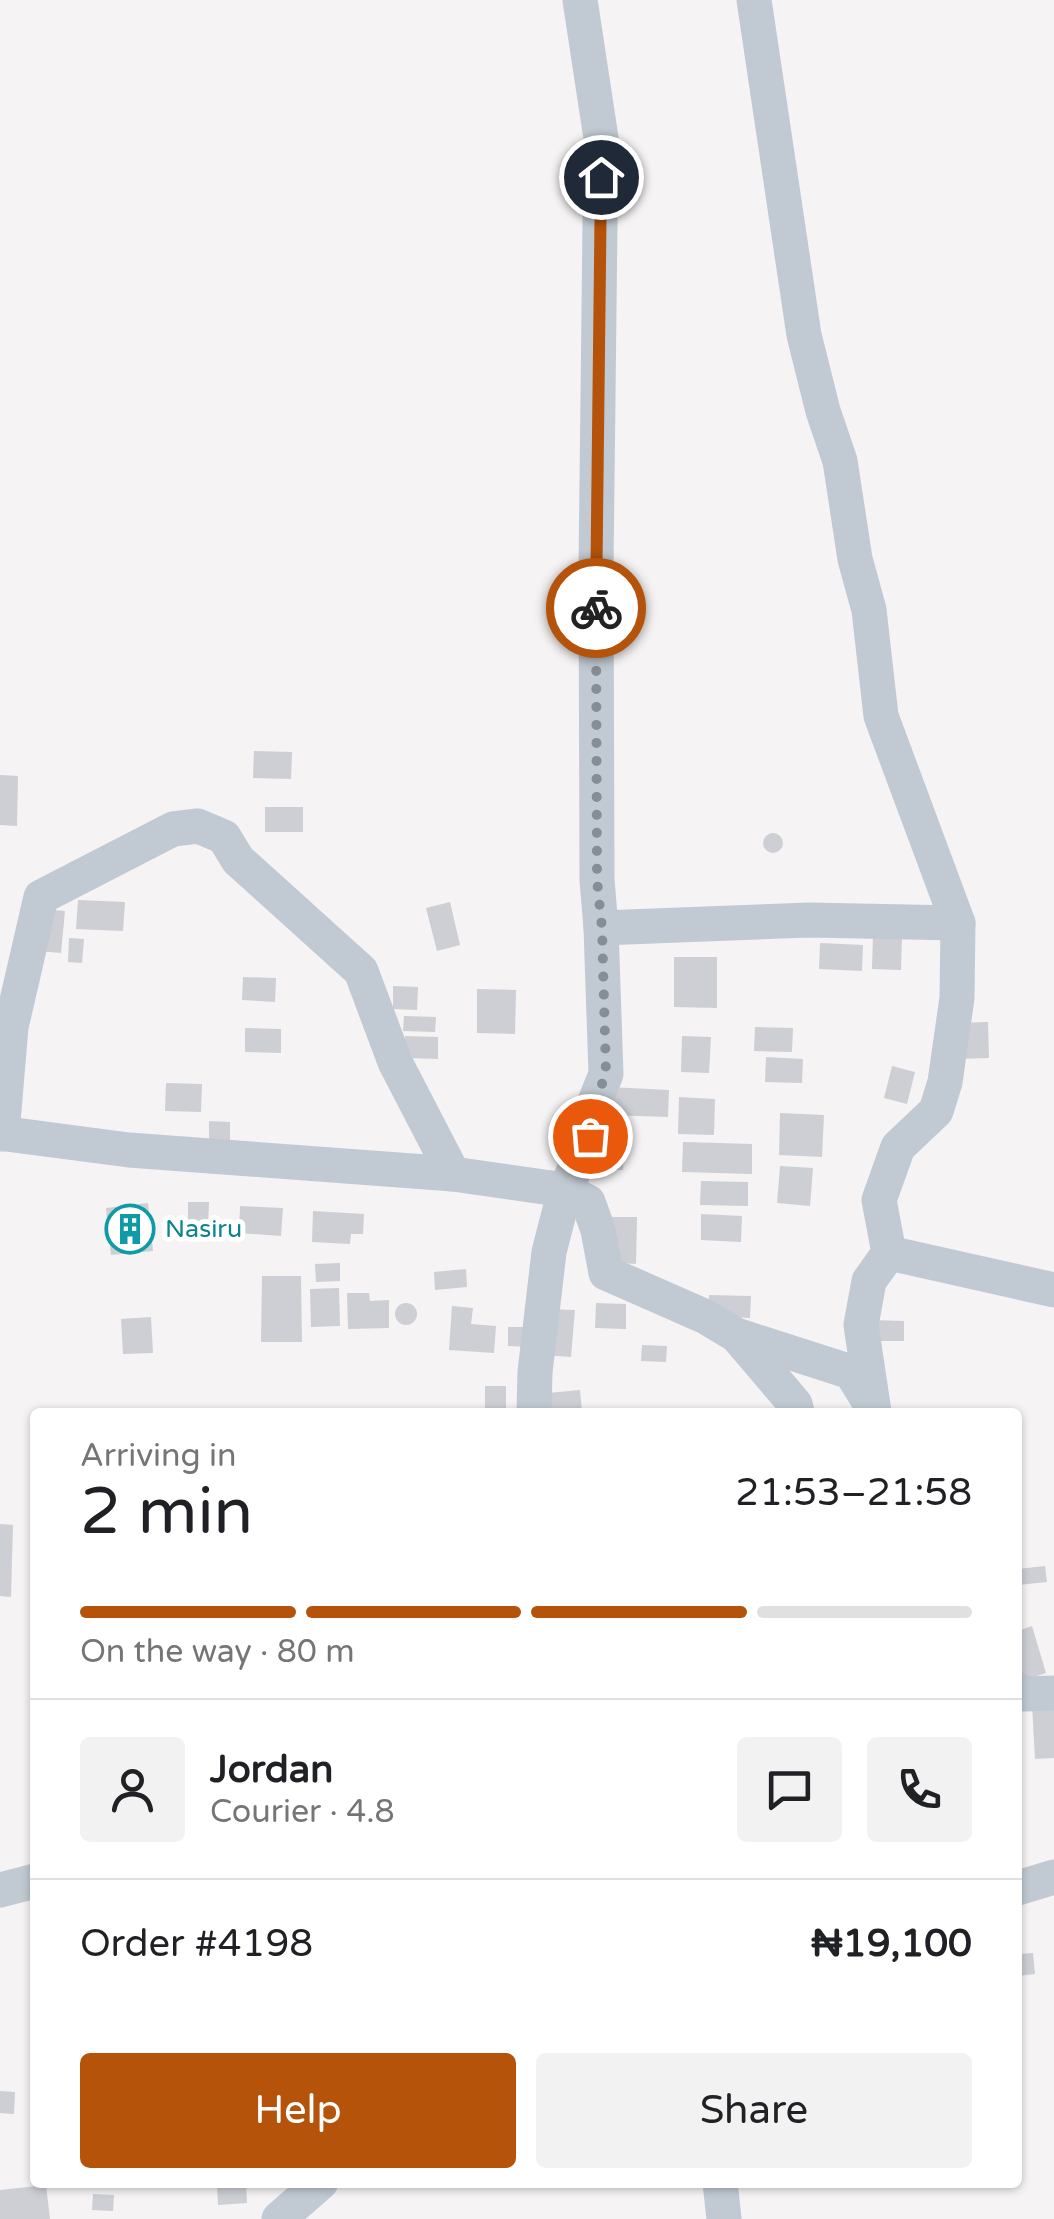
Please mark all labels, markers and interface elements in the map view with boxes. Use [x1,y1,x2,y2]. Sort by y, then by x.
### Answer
pin [559,135,644,220]
icon: home [574,150,629,205]
courier [546,558,646,658]
icon: bike [569,581,624,636]
pin [548,1094,633,1179]
icon: bag [563,1109,618,1164]
building icon: Nasiru [104,1203,156,1255]
place label: Nasiru [165,1214,242,1244]
text: Arriving in [80,1437,237,1475]
text: 21:53–21:58 [735,1470,972,1516]
text: 2 min [80,1473,253,1552]
text: On the way · 80 m [80,1633,355,1671]
button: person [80,1737,185,1842]
button: chat [737,1737,842,1842]
button: phone [867,1737,972,1842]
text: Jordan [210,1747,333,1793]
text: Courier · 4.8 [210,1793,395,1831]
text: Order #4198 [80,1921,313,1967]
text: ₦19,100 [811,1921,972,1967]
button: Help [80,2053,516,2168]
button: Share [536,2053,972,2168]

